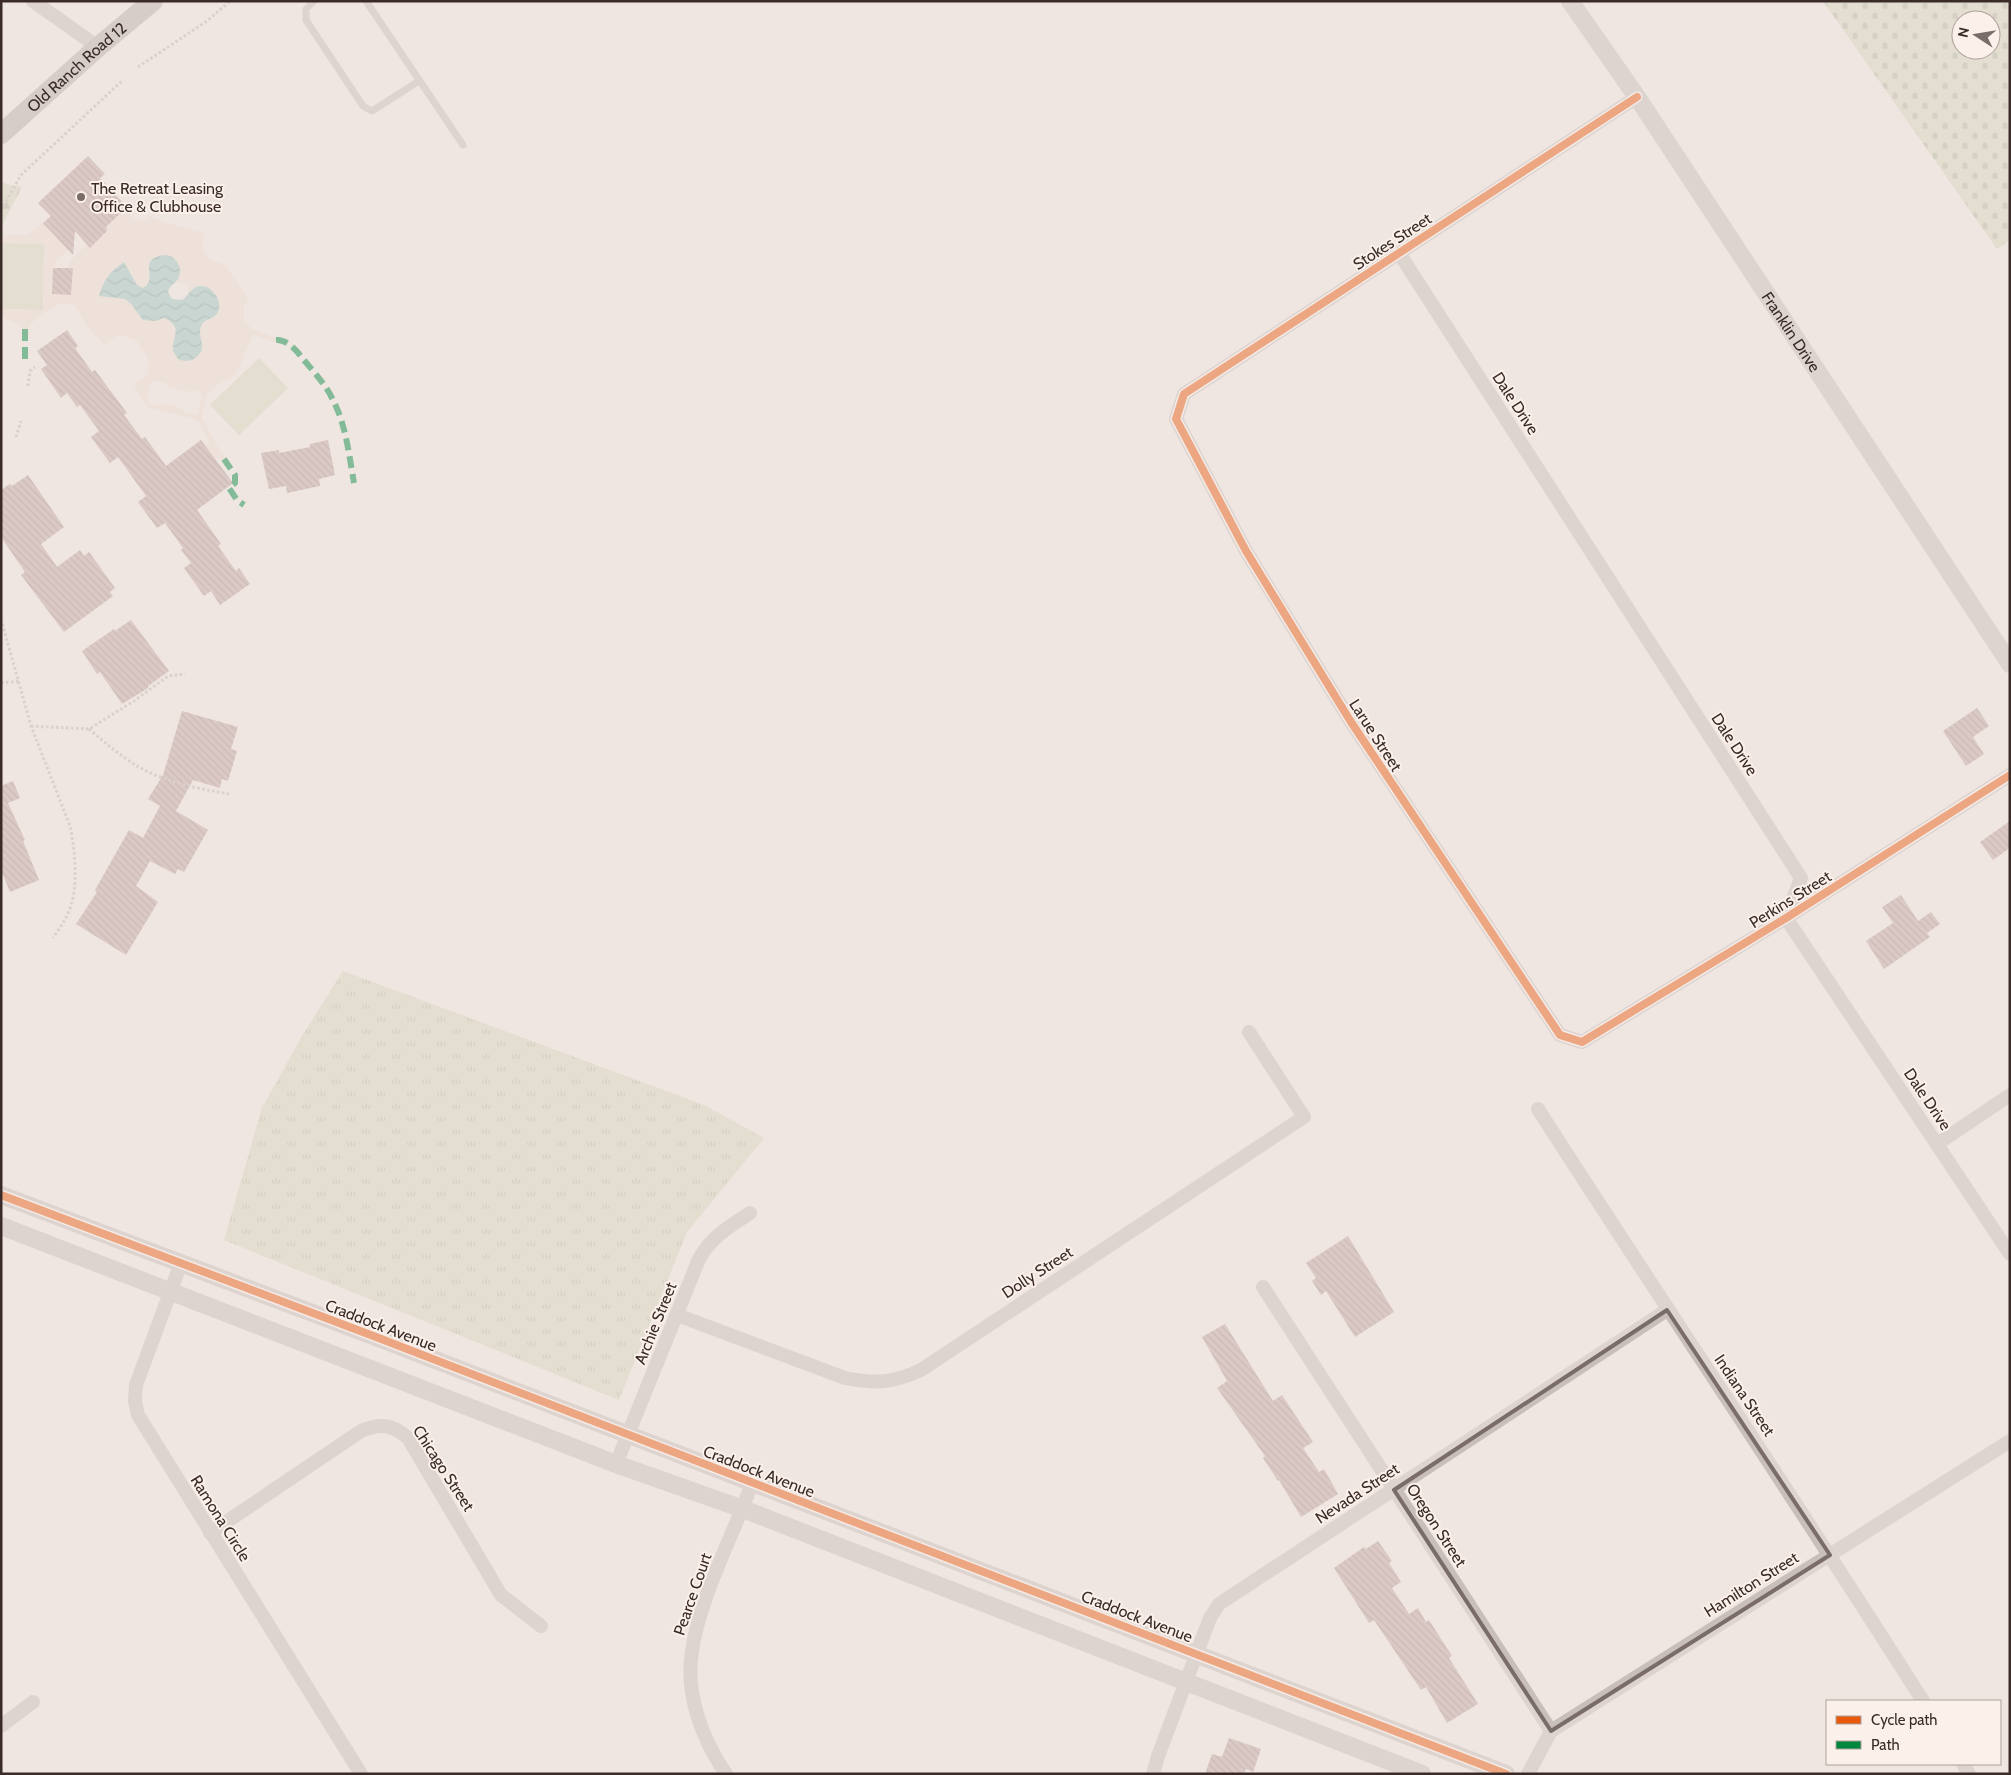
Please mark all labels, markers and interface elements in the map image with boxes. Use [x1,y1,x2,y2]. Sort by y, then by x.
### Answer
north arrow [1951,10,2001,60]
street label: Old Ranch Road 12 [23,18,130,116]
text: N [1953,26,1973,39]
place label: The Retreat Leasing Office & Clubhouse [91,179,224,216]
marker: The Retreat Leasing Office & Clubhouse [75,191,87,203]
street label: Stokes Street [1350,209,1436,274]
street label: Franklin Drive [1758,288,1824,376]
street label: Dale Drive [1488,369,1543,438]
street label: Larue Street [1345,696,1406,775]
street label: Dale Drive [1707,710,1762,779]
street label: Perkins Street [1746,866,1835,932]
street label: Dale Drive [1900,1065,1955,1134]
street label: Dolly Street [998,1242,1077,1302]
street label: Archie Street [630,1279,681,1367]
street label: Craddock Avenue [322,1296,439,1355]
street label: Indiana Street [1710,1351,1779,1440]
street label: Chicago Street [409,1422,479,1515]
street label: Craddock Avenue [700,1442,817,1501]
street label: Nevada Street [1312,1459,1403,1528]
street label: Ramona Circle [187,1472,255,1565]
street label: Oregon Street [1403,1480,1471,1571]
street label: Hamilton Street [1701,1548,1802,1621]
street label: Pearce Court [670,1550,716,1638]
street label: Craddock Avenue [1078,1587,1195,1646]
legend [1826,1700,2001,1765]
text: Cycle path [1871,1711,1937,1729]
text: Path [1871,1736,1900,1754]

